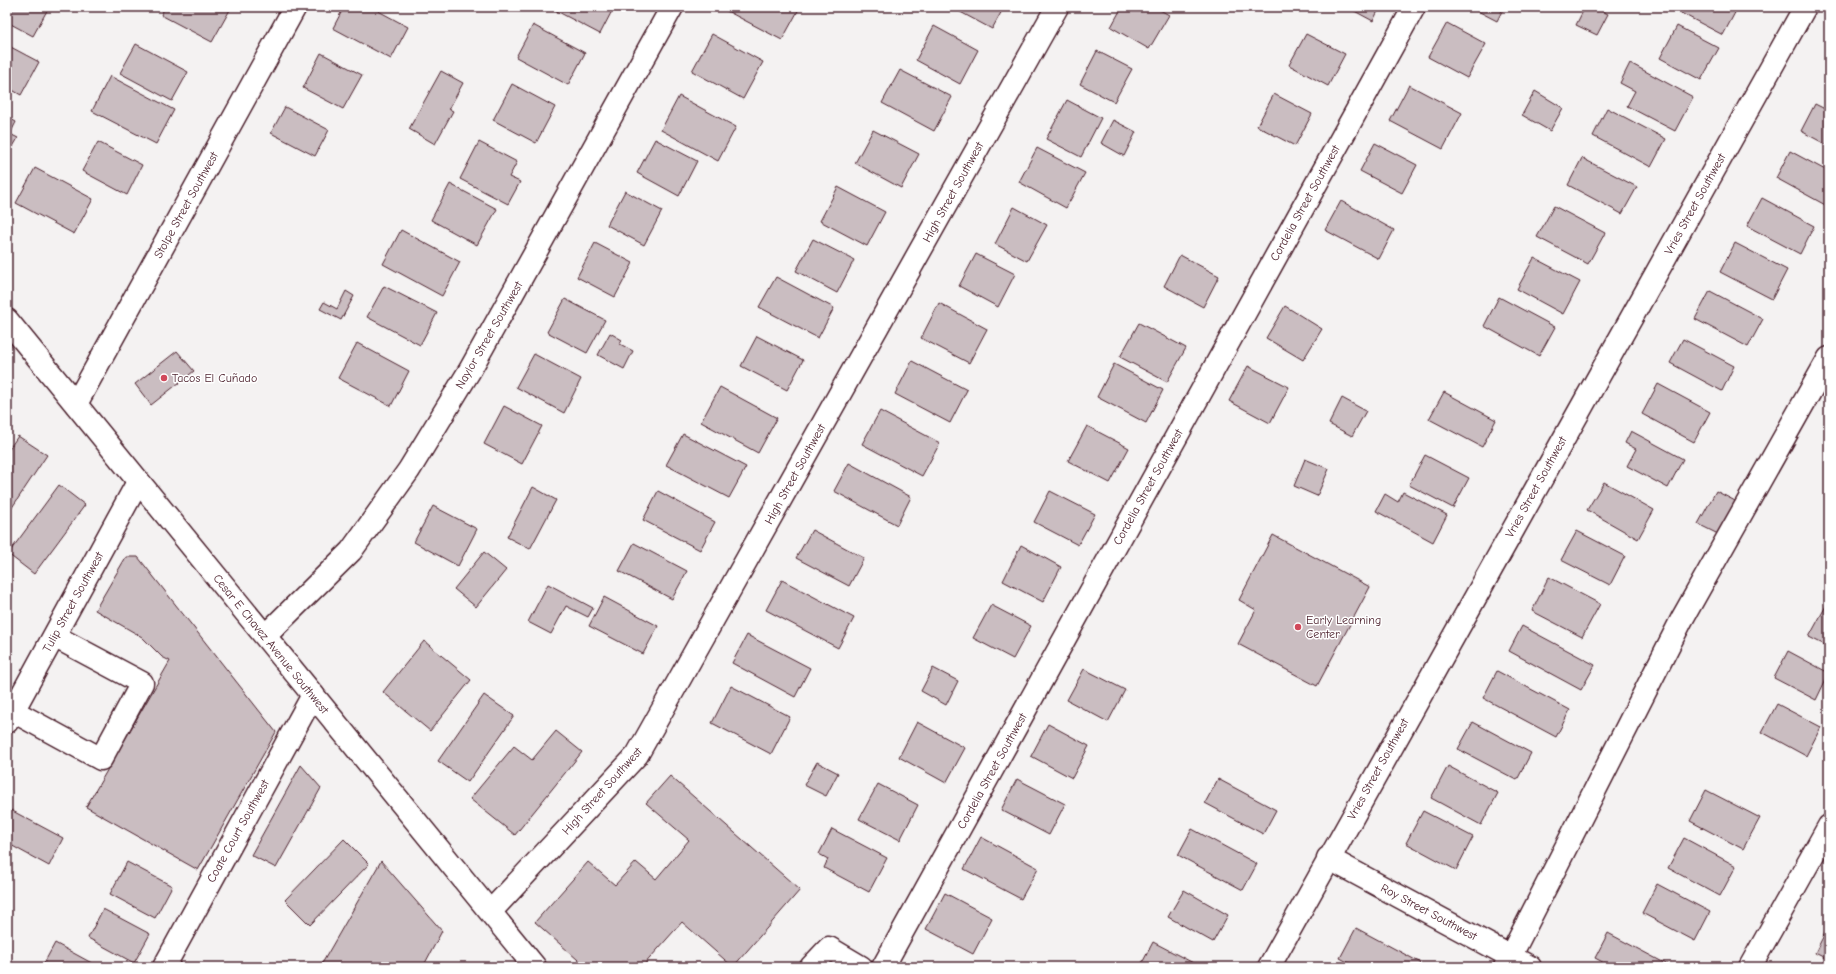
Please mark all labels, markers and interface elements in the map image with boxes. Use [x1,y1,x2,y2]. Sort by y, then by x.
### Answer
street label: High Street Southwest [920,139,987,245]
street label: Cordelia Street Southwest [1267,142,1343,263]
street label: Stolpe Street Southwest [151,149,221,261]
street label: Vries Street Southwest [1661,151,1729,257]
street label: Naylor Street Southwest [453,278,526,391]
place label: Tacos El Cuñado [172,371,257,385]
marker: Tacos El Cuñado [159,373,169,383]
street label: High Street Southwest [762,421,829,527]
street label: Cordelia Street Southwest [1110,426,1186,547]
street label: Vries Street Southwest [1502,434,1570,540]
street label: Tulip Street Southwest [40,549,107,655]
street label: Cesar E Chavez Avenue Southwest [210,571,332,717]
place label: Early Learning Center [1306,613,1381,641]
marker: Early Learning Center [1293,622,1303,632]
street label: Cordelia Street Southwest [954,710,1030,831]
street label: Vries Street Southwest [1344,716,1412,822]
street label: High Street Southwest [559,744,645,838]
street label: Coate Court Southwest [204,777,272,885]
street label: Roy Street Southwest [1378,881,1480,944]

